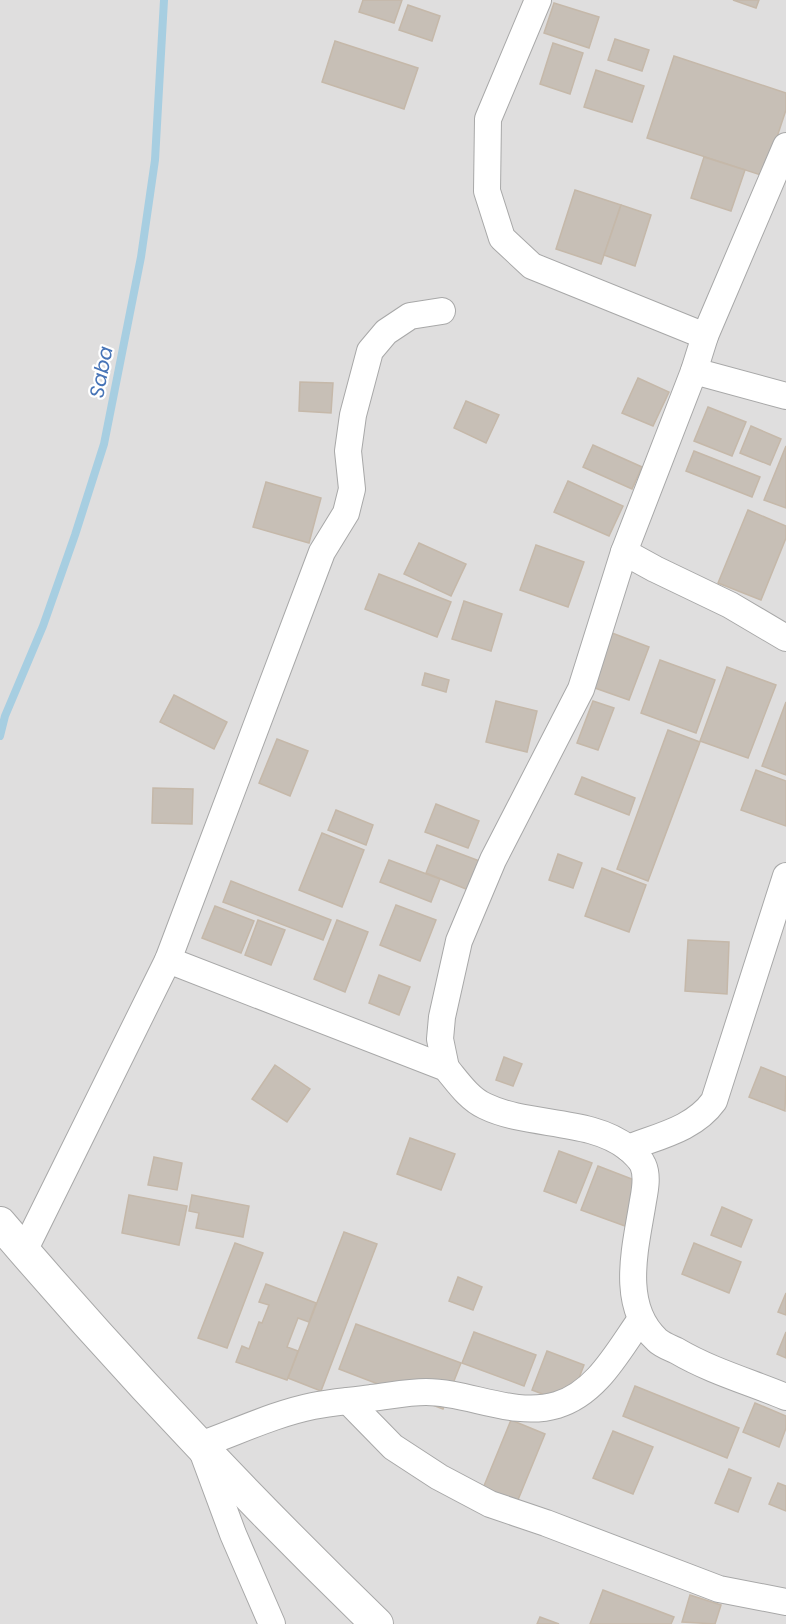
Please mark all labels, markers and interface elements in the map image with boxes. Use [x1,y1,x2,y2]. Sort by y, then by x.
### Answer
water label: Saba [82,344,120,400]

